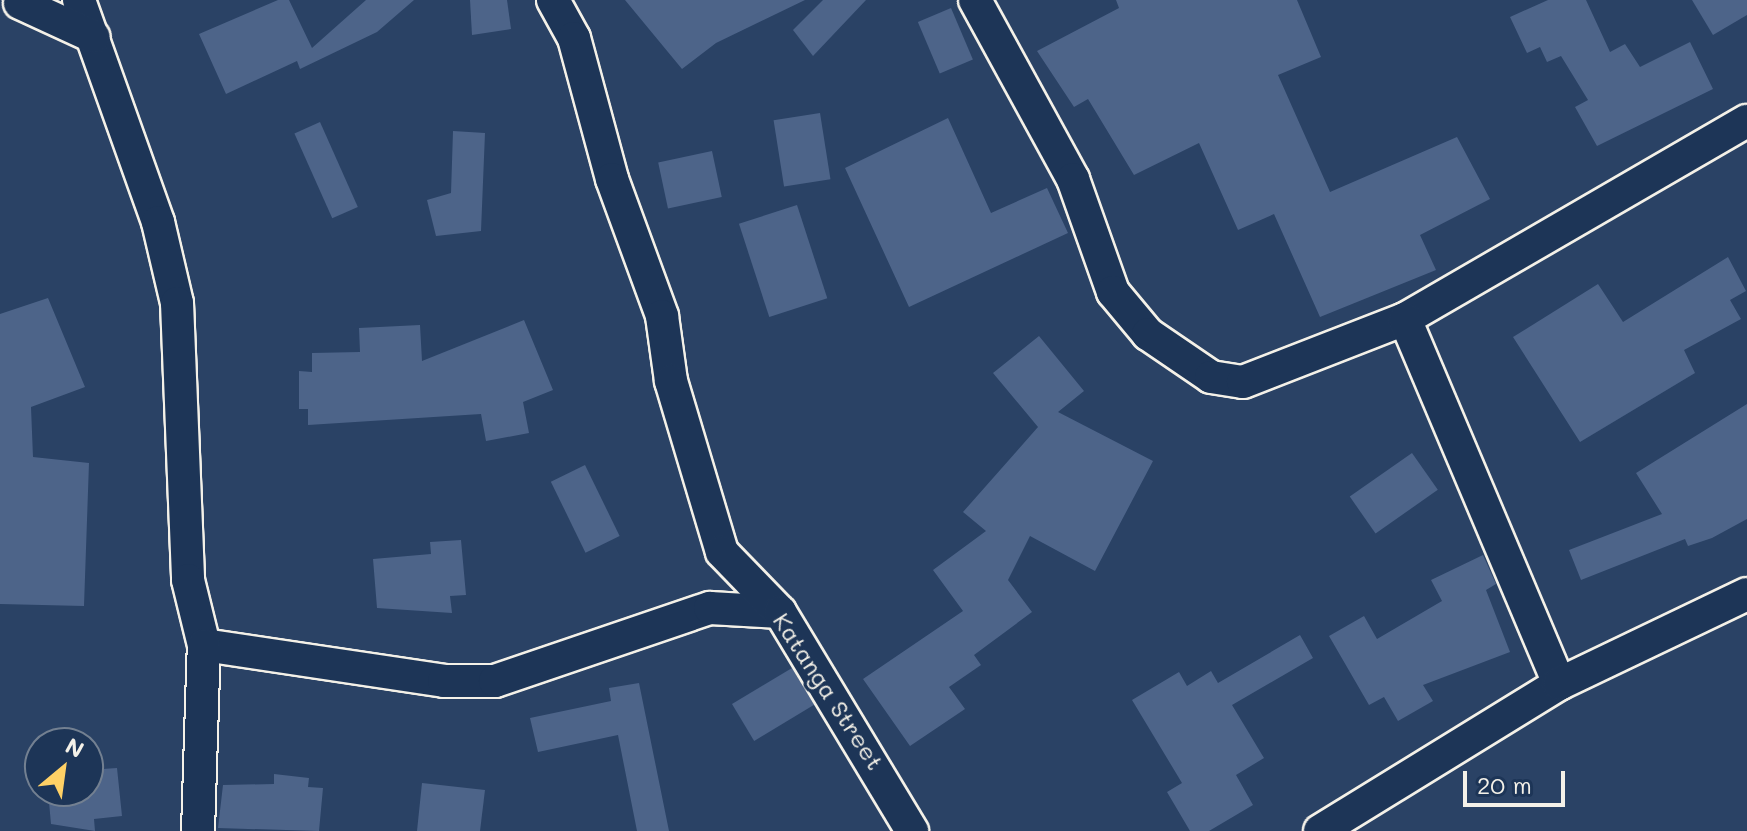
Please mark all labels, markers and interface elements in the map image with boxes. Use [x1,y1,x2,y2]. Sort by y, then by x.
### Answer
street label: Katanga Street [768,607,890,775]
north arrow [24,727,104,807]
text: N [61,731,89,764]
scale bar [1467,755,1569,805]
text: 20 m [1477,769,1532,800]

